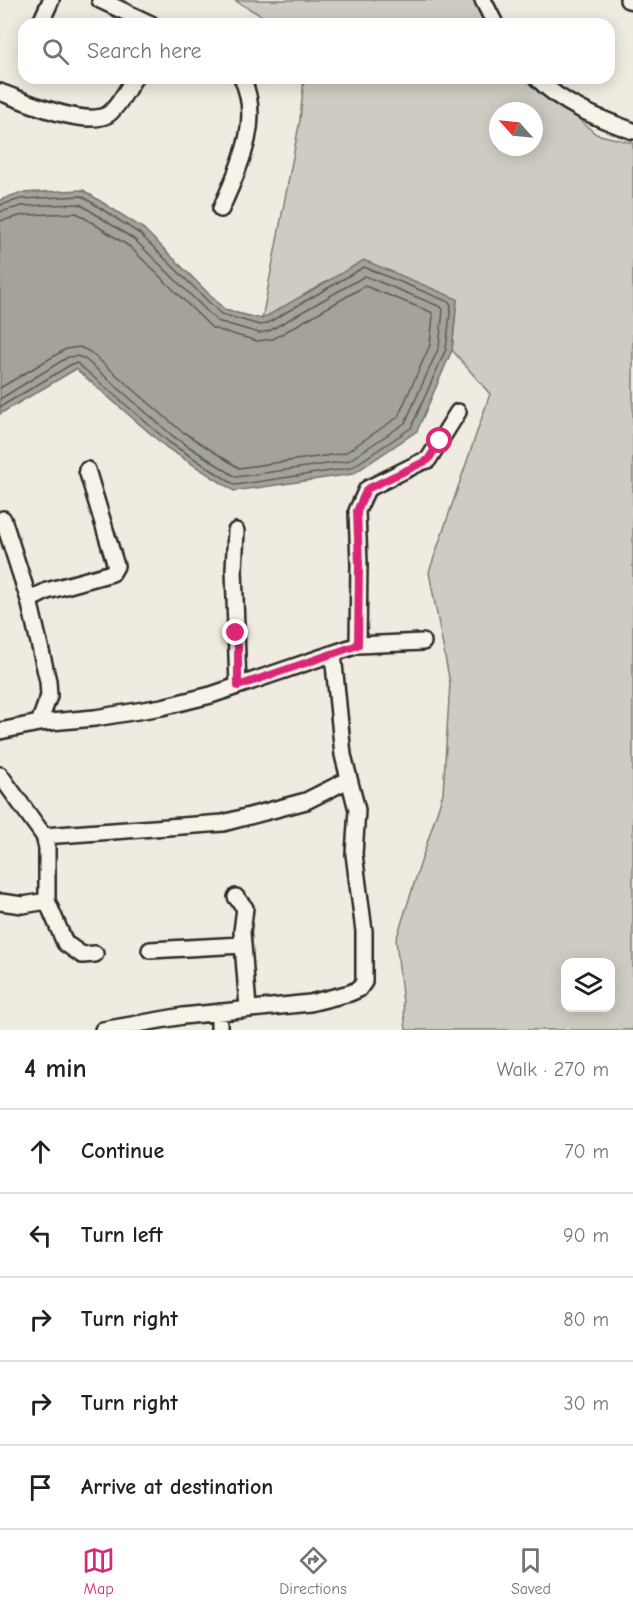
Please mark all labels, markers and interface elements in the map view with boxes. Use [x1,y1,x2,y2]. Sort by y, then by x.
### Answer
search box [18,18,615,84]
icon: search [39,35,72,68]
text: Search here [87,38,202,64]
north arrow [489,102,543,156]
route start [426,427,452,453]
route end [222,619,248,645]
map controls [561,958,615,1012]
button: layers [561,958,615,1012]
text: 4 min [24,1054,87,1084]
text: Walk · 270 m [496,1058,609,1081]
icon: ahead [24,1135,57,1168]
text: Continue [81,1138,164,1164]
text: 70 m [564,1140,609,1163]
icon: left [24,1219,57,1252]
text: Turn left [81,1222,163,1248]
text: 90 m [563,1224,609,1247]
icon: right [24,1303,57,1336]
text: Turn right [81,1306,178,1332]
text: 80 m [563,1308,609,1331]
icon: right [24,1387,57,1420]
text: Turn right [81,1390,178,1416]
text: 30 m [563,1392,609,1415]
icon: arrive [24,1471,57,1504]
text: Arrive at destination [81,1474,273,1500]
tab: Map [82,1544,115,1598]
tab: Directions [279,1544,347,1598]
tab: Saved [511,1544,551,1598]

